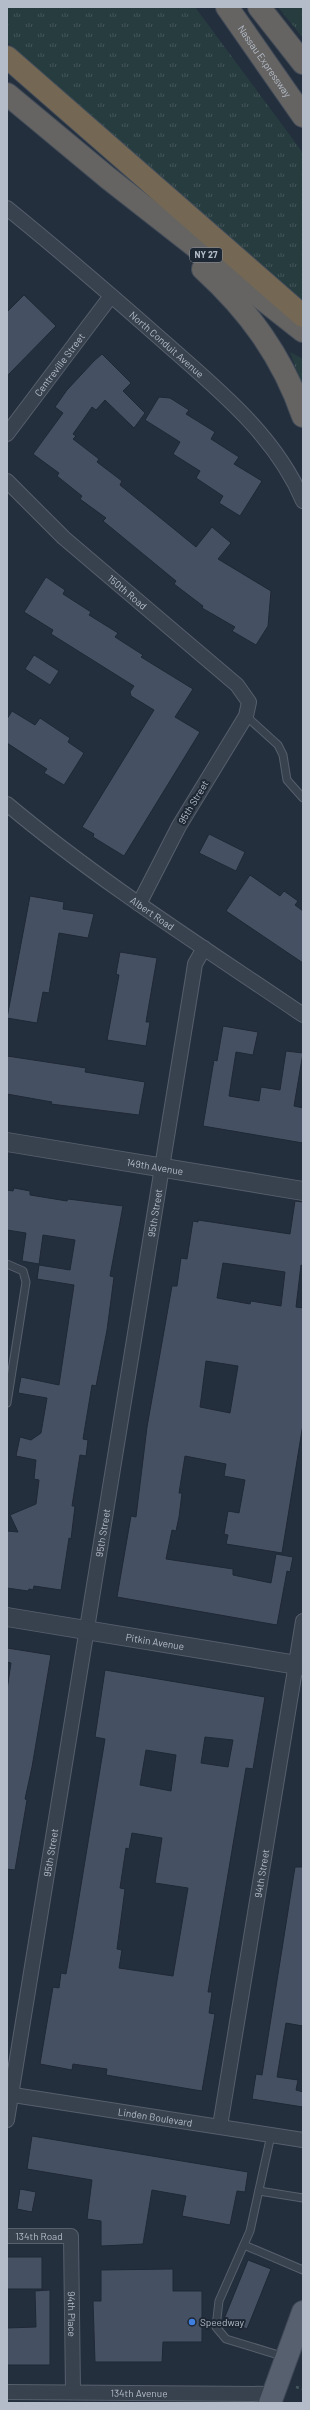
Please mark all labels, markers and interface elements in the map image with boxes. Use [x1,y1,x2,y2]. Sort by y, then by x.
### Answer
street label: Nassau Expressway [236,23,294,100]
road number: NY 27 [190,248,222,262]
street label: North Conduit Avenue [127,308,206,380]
street label: Centreville Street [32,330,87,398]
street label: 150th Road [106,572,150,612]
street label: 95th Street [175,778,211,826]
street label: Albert Road [128,894,177,933]
street label: 149th Avenue [126,1156,184,1177]
street label: 95th Street [145,1188,164,1238]
street label: 95th Street [93,1507,112,1558]
street label: Pitkin Avenue [125,1631,185,1652]
street label: 95th Street [41,1827,60,1878]
street label: 94th Street [252,1848,271,1899]
street label: Linden Boulevard [117,2105,193,2129]
street label: 134th Road [15,2230,63,2242]
street label: 94th Place [66,2291,78,2337]
place label: Speedway [200,2316,245,2328]
marker: Speedway [187,2317,197,2327]
street label: 134th Avenue [110,2387,168,2399]

